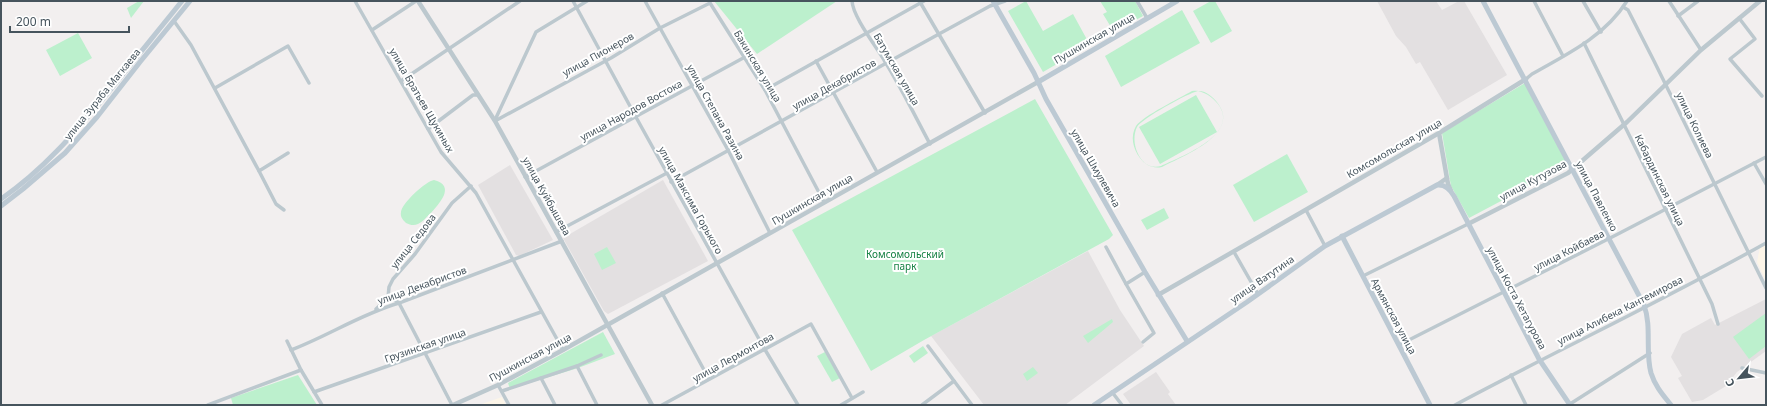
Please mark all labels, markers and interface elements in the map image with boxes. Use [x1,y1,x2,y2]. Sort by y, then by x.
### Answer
scale bar [10,8,129,34]
street label: Пушкинская улица [1051,9,1137,67]
text: 200 m [16,13,51,30]
street label: Бакинская улица [731,27,785,105]
street label: улица Пионеров [560,28,637,79]
street label: Батумская улица [871,30,923,108]
street label: улица Зураба Магкаева [61,45,143,143]
street label: улица Братьев Щукиных [386,45,458,156]
street label: улица Декабристов [790,55,879,113]
street label: улица Степана Разина [684,62,748,162]
street label: улица Народов Востока [577,76,685,144]
street label: улица Колиева [1673,90,1717,160]
street label: Комсомольская улица [1344,115,1444,181]
street label: улица Шмулевича [1068,126,1124,210]
street label: Кабардинская улица [1632,132,1688,228]
street label: улица Максима Горького [656,144,727,256]
street label: улица Куйбышева [520,154,574,238]
street label: улица Кутузова [1497,156,1569,204]
street label: улица Павленко [1572,158,1622,234]
street label: Пушкинская улица [769,170,855,228]
street label: улица Седова [387,211,439,271]
street label: улица Койбаева [1531,226,1607,274]
street label: улица Коста Хетагурова [1484,244,1550,352]
park label: Комсомольский парк [866,247,944,273]
street label: улица Ватутина [1227,252,1297,306]
street label: улица Декабристов [376,262,469,308]
street label: улица Алибека Кантемирова [1555,272,1685,348]
street label: Армянская улица [1368,275,1420,357]
street label: Грузинская улица [382,325,468,365]
street label: Пушкинская улица [486,329,574,385]
street label: улица Лермонтова [690,329,776,385]
north arrow [1719,358,1759,398]
text: С [1721,376,1738,390]

